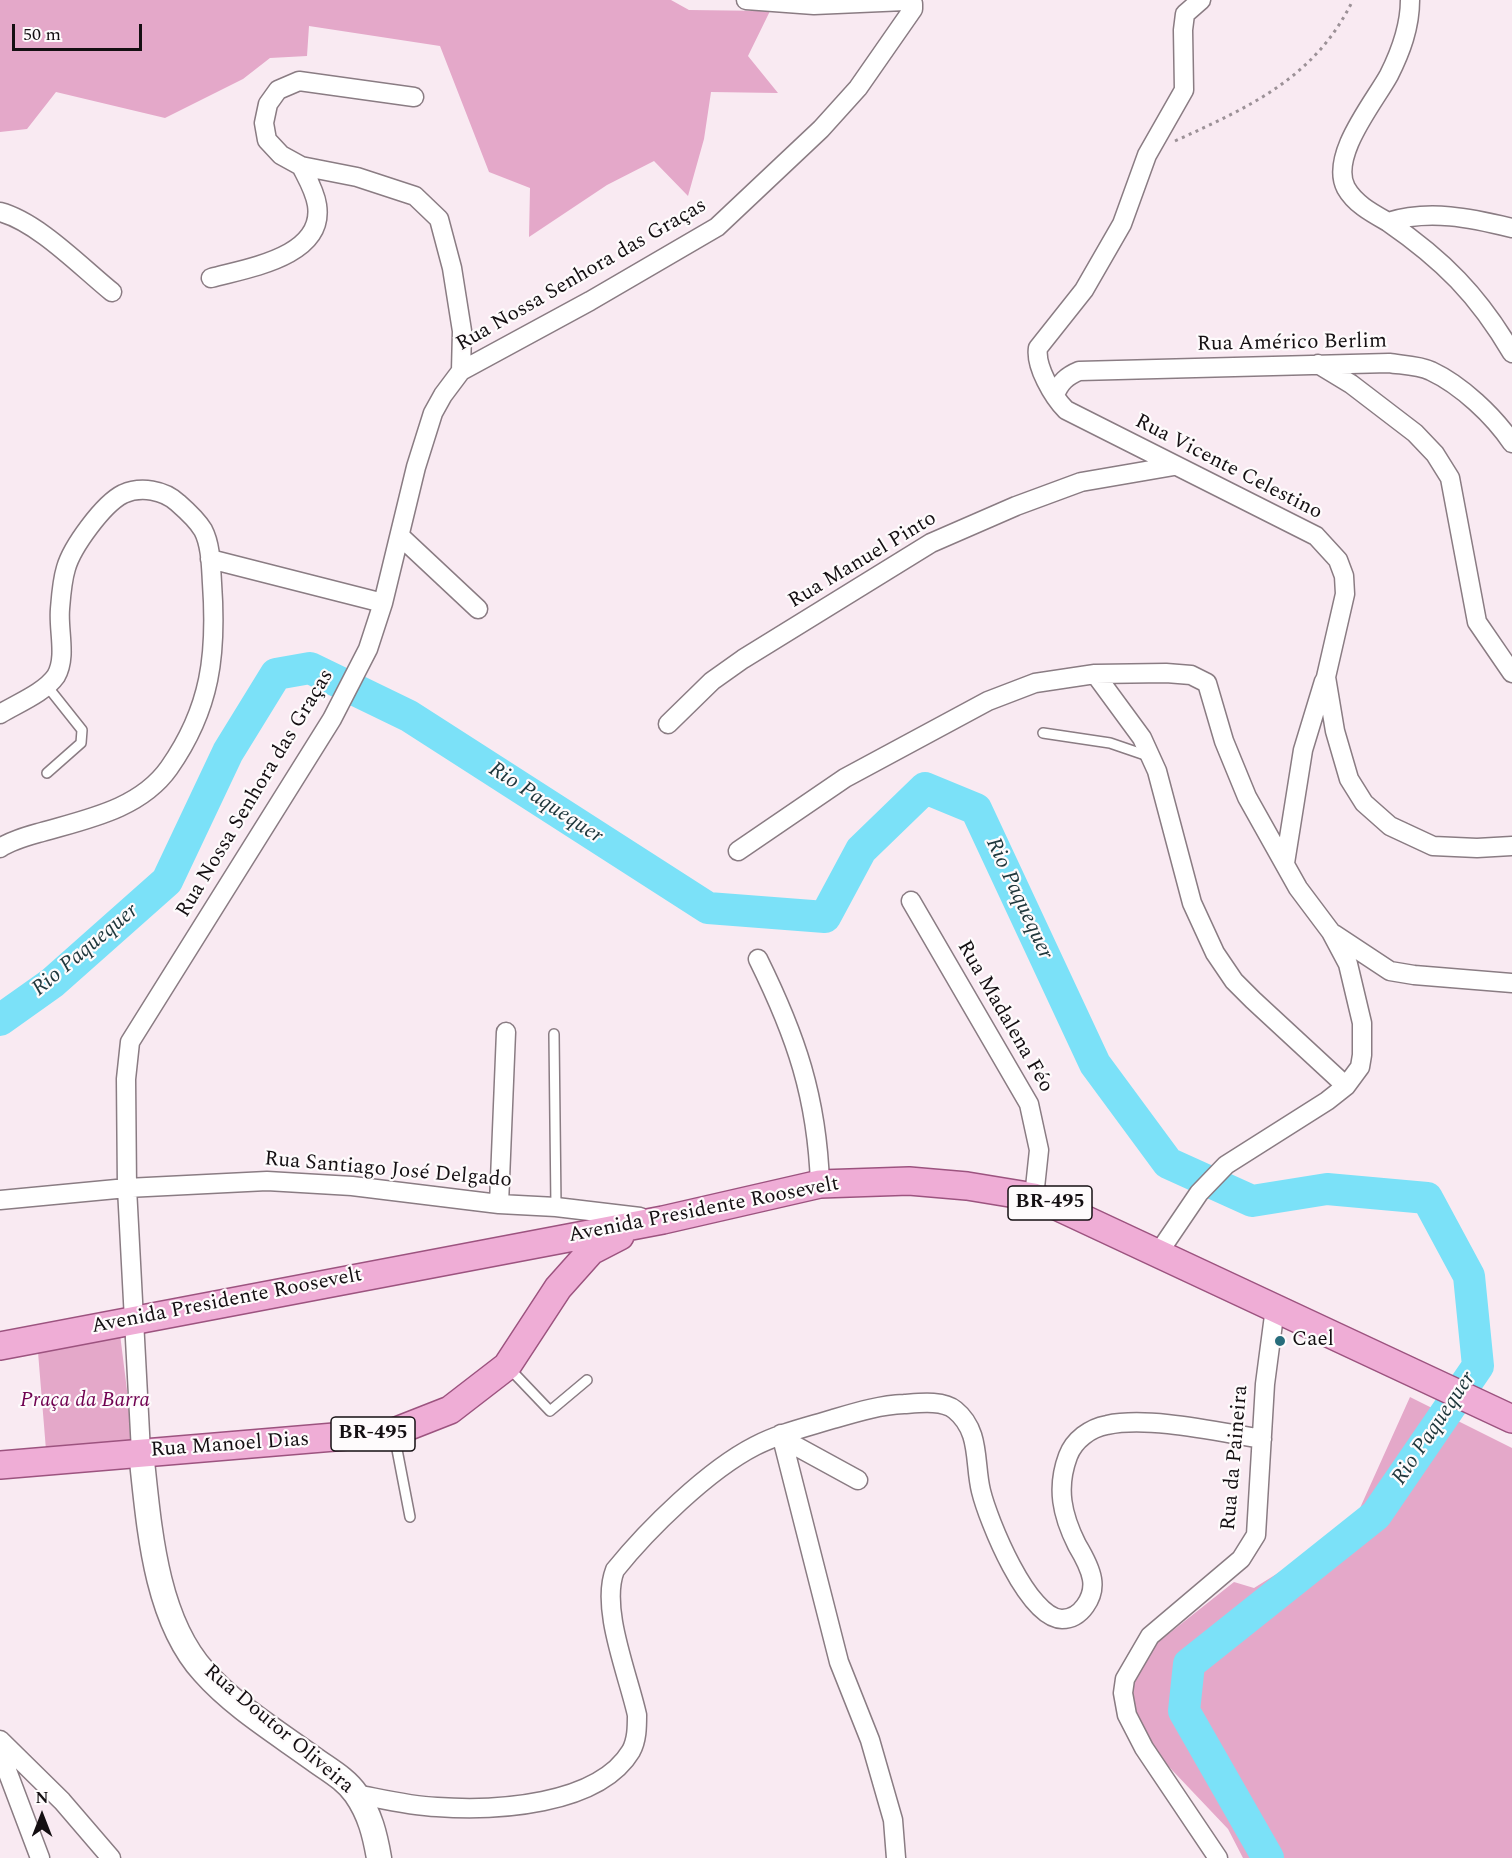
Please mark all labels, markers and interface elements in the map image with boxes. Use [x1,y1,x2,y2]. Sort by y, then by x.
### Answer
scale bar [15,12,146,50]
text: 50 m [23,21,61,48]
street label: Rua Nossa Senhora das Graças [452,194,712,358]
street label: Rua Américo Berlim [1197,330,1387,358]
street label: Rua Vicente Celestino [1130,410,1326,526]
street label: Rua Manuel Pinto [784,507,942,615]
street label: Rua Nossa Senhora das Graças [172,665,340,923]
water label: Rio Paquequer [483,757,607,851]
water label: Rio Paquequer [978,834,1058,964]
water label: Rio Paquequer [27,899,145,1003]
street label: Rua Madalena Féo [950,937,1058,1097]
street label: Rua Santiago José Delgado [263,1148,513,1194]
street label: Avenida Presidente Roosevelt [567,1172,841,1250]
road number: BR-495 [1008,1186,1092,1220]
street label: Avenida Presidente Roosevelt [90,1263,364,1341]
place label: Cael [1292,1328,1334,1354]
marker: Cael [1273,1334,1287,1348]
water label: Rio Paquequer [1387,1367,1483,1491]
street label: Rua da Paineira [1217,1384,1255,1532]
park label: Praça da Barra [20,1389,150,1415]
road number: BR-495 [331,1417,415,1451]
street label: Rua Manoel Dias [150,1428,310,1464]
street label: Rua Doutor Oliveira [198,1660,358,1800]
north arrow [12,1786,72,1846]
text: N [35,1786,49,1810]

